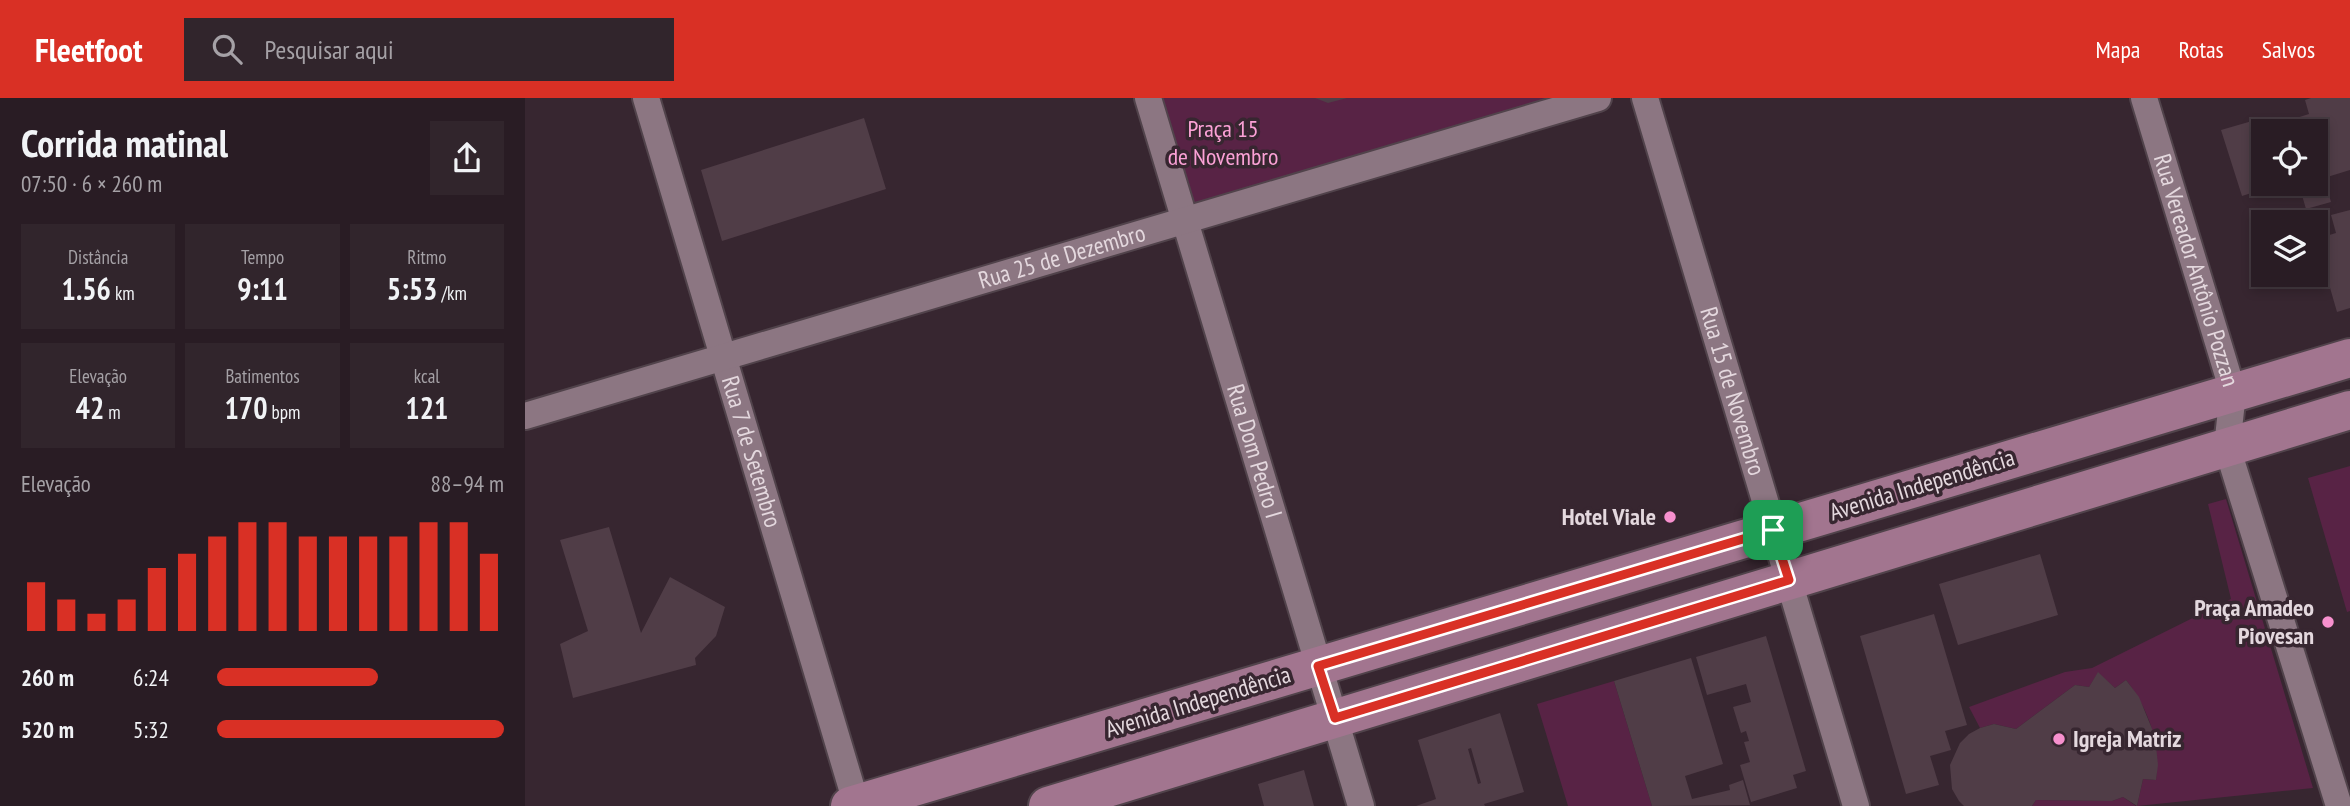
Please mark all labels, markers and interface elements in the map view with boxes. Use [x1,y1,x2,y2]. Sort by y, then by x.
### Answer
search box [184,18,674,81]
text: Fleetfoot [35,28,142,71]
icon: search [208,30,246,68]
text: Pesquisar aqui [264,33,394,66]
text: Mapa [2096,34,2140,65]
text: Rotas [2178,34,2224,65]
text: Salvos [2262,34,2315,65]
park label: Praça 15 de Novembro [1168,113,1278,172]
text: Corrida matinal [21,118,228,167]
map controls [2251,119,2328,287]
button: locate [2251,119,2328,196]
button: share [430,121,504,195]
street label: Rua Vereador Antônio Pozzan [2147,150,2246,390]
text: 07:50 · 6 × 260 m [21,169,162,198]
button: layers [2251,210,2328,287]
street label: Rua 25 de Dezembro [975,217,1149,296]
text: Distância [68,245,128,269]
text: Tempo [241,245,284,269]
text: Ritmo [407,245,446,269]
text: 1.56 [62,269,111,308]
text: 9:11 [237,269,288,308]
text: 5:53 [387,269,437,308]
text: km [111,281,135,305]
text: /km [437,281,467,305]
street label: Rua 15 de Novembro [1693,303,1773,479]
text: Elevação [69,364,127,388]
text: Batimentos [225,364,300,388]
text: kcal [414,364,440,388]
street label: Rua 7 de Setembro [715,372,789,531]
street label: Rua Dom Pedro I [1220,380,1290,522]
text: 42 [76,388,104,427]
text: 170 [225,388,268,427]
text: 121 [405,388,448,427]
text: m [104,400,121,424]
text: bpm [268,400,300,424]
street label: Avenida Independência [1825,442,2018,527]
text: Elevação [21,469,91,498]
text: 88–94 m [431,469,504,498]
pin [1743,500,1803,560]
place label: Hotel Viale [1562,501,1656,532]
marker: Hotel Viale [1662,509,1678,525]
icon: arrive [1754,511,1792,549]
place label: Praça Amadeo Piovesan [2194,592,2314,651]
marker: Praça Amadeo Piovesan [2320,614,2336,630]
street label: Avenida Independência [1101,659,1294,744]
text: 260 m [21,663,74,692]
text: 6:24 [133,663,169,692]
text: 520 m [21,715,74,744]
text: 5:32 [133,715,169,744]
place label: Igreja Matriz [2073,723,2181,754]
marker: Igreja Matriz [2051,731,2067,747]

